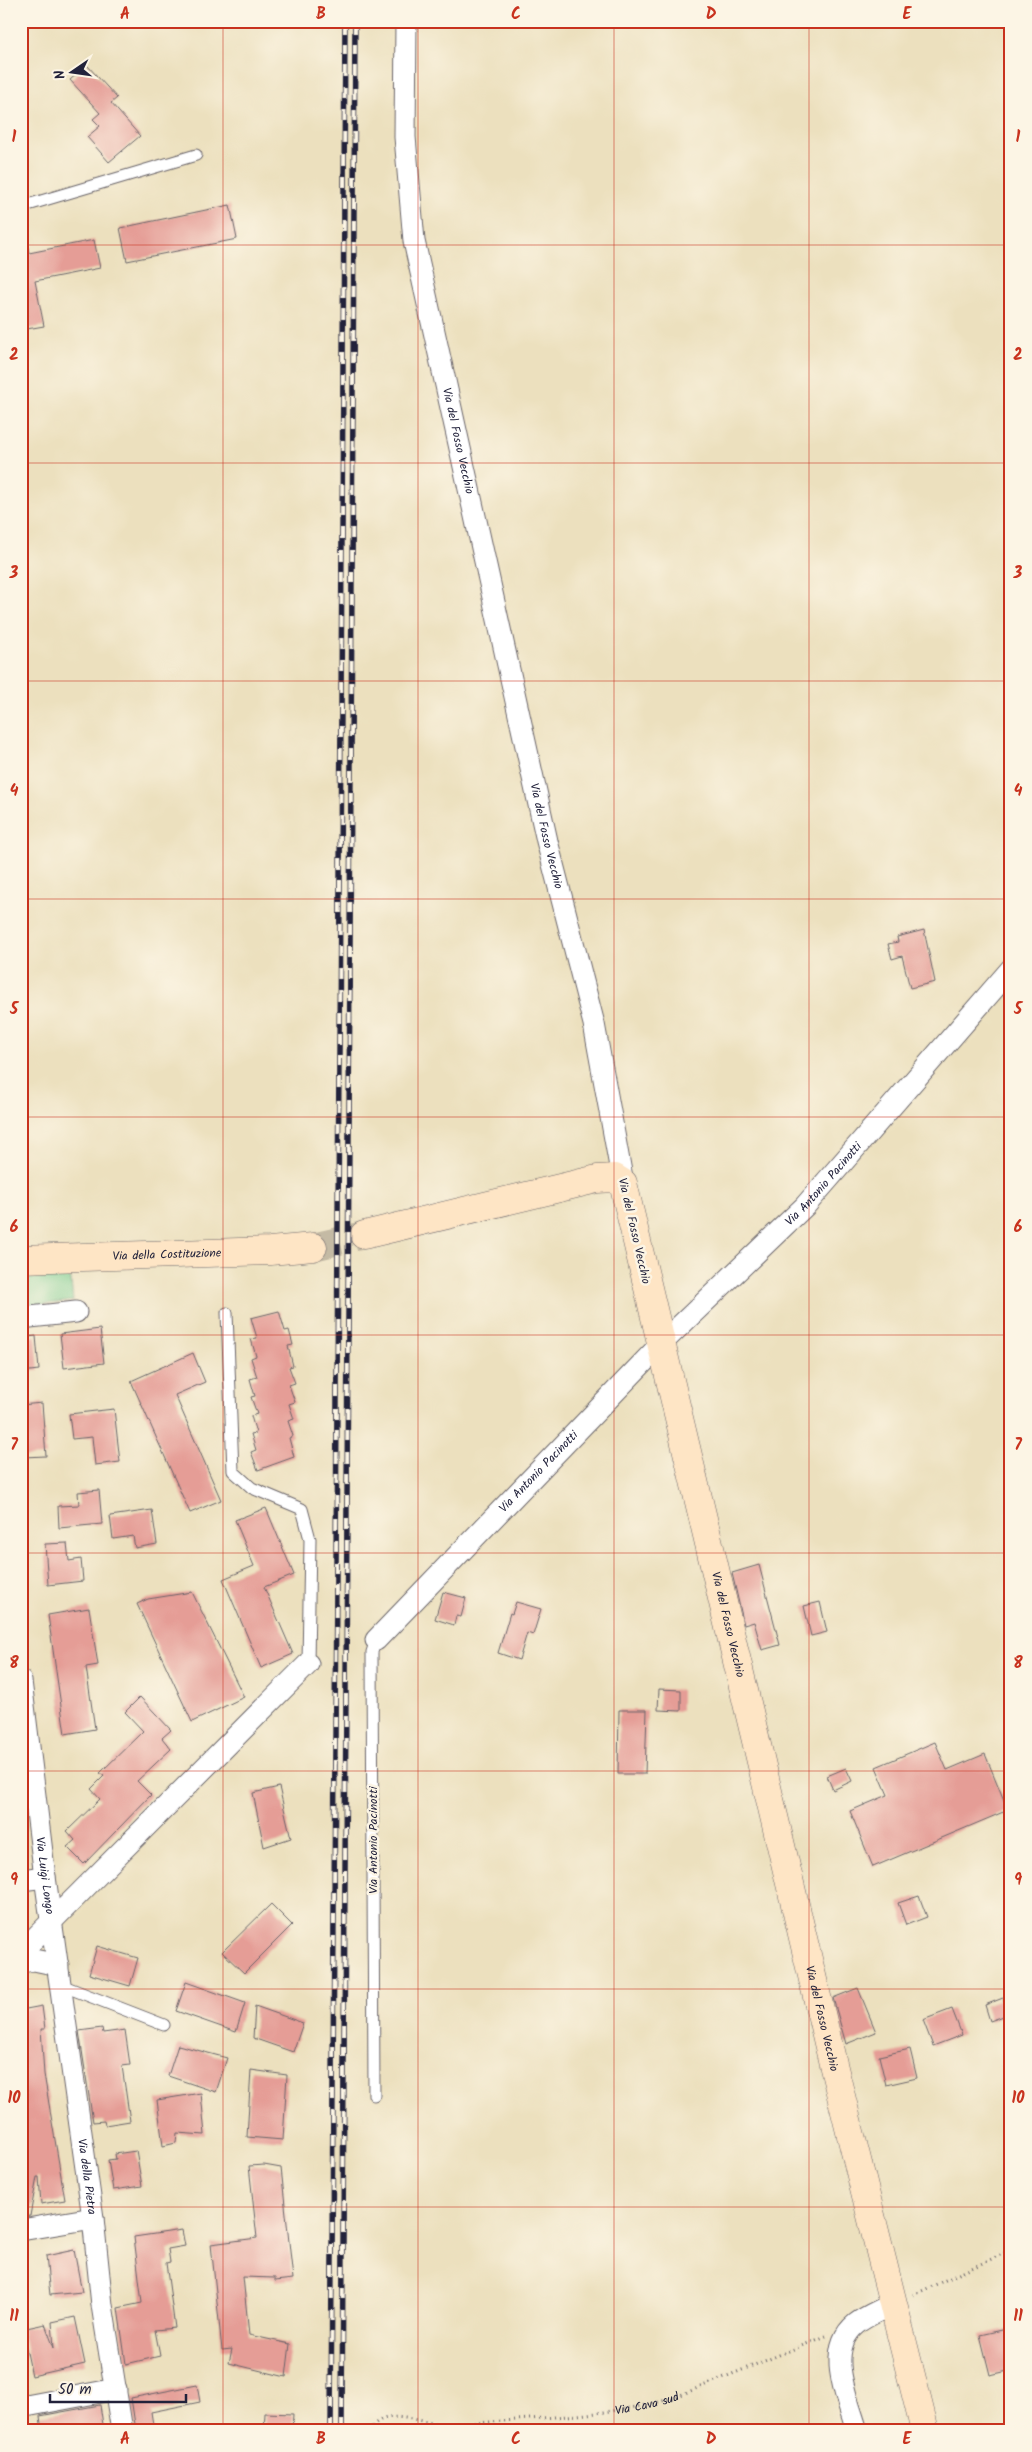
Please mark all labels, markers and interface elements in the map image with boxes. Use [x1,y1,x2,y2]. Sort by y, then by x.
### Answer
text: A [120,2,130,27]
text: B [316,2,326,27]
text: C [511,2,521,27]
text: D [706,2,717,27]
text: E [903,2,913,27]
north arrow [48,48,98,98]
text: N [49,68,72,81]
text: 1 [12,125,17,150]
text: 1 [1016,125,1021,150]
text: 2 [9,343,19,368]
text: 2 [1013,343,1023,368]
street label: Via del Fosso Vecchio [437,386,479,496]
text: 3 [9,561,19,586]
text: 3 [1013,561,1023,586]
text: 4 [10,779,19,804]
text: 4 [1014,779,1023,804]
street label: Via del Fosso Vecchio [525,781,568,891]
text: 5 [9,997,20,1022]
text: 5 [1013,997,1024,1022]
street label: Via Antonio Pacinotti [780,1137,867,1230]
street label: Via del Fosso Vecchio [613,1176,655,1286]
text: 6 [10,1215,19,1240]
text: 6 [1014,1215,1023,1240]
street label: Via della Costituzione [112,1243,222,1266]
street label: Via Antonio Pacinotti [494,1425,583,1517]
text: 7 [10,1433,18,1458]
text: 7 [1014,1433,1022,1458]
street label: Via del Fosso Vecchio [706,1570,750,1679]
text: 8 [9,1651,19,1676]
text: 8 [1013,1651,1023,1676]
street label: Via Antonio Pacinotti [364,1785,383,1894]
street label: Via Luigi Longo [31,1836,60,1915]
text: 9 [10,1868,18,1893]
text: 9 [1014,1868,1022,1893]
street label: Via del Fosso Vecchio [800,1964,844,2073]
text: 10 [7,2086,21,2111]
text: 10 [1011,2086,1025,2111]
street label: Via della Pietra [72,2137,102,2216]
text: 11 [9,2304,19,2329]
text: 11 [1013,2304,1023,2329]
scale bar [50,2372,186,2404]
text: 50 m [58,2378,92,2402]
street label: Via Cava sud [614,2387,683,2420]
text: A [120,2427,130,2452]
text: B [316,2427,326,2452]
text: C [511,2427,521,2452]
text: D [706,2427,717,2452]
text: E [903,2427,913,2452]

